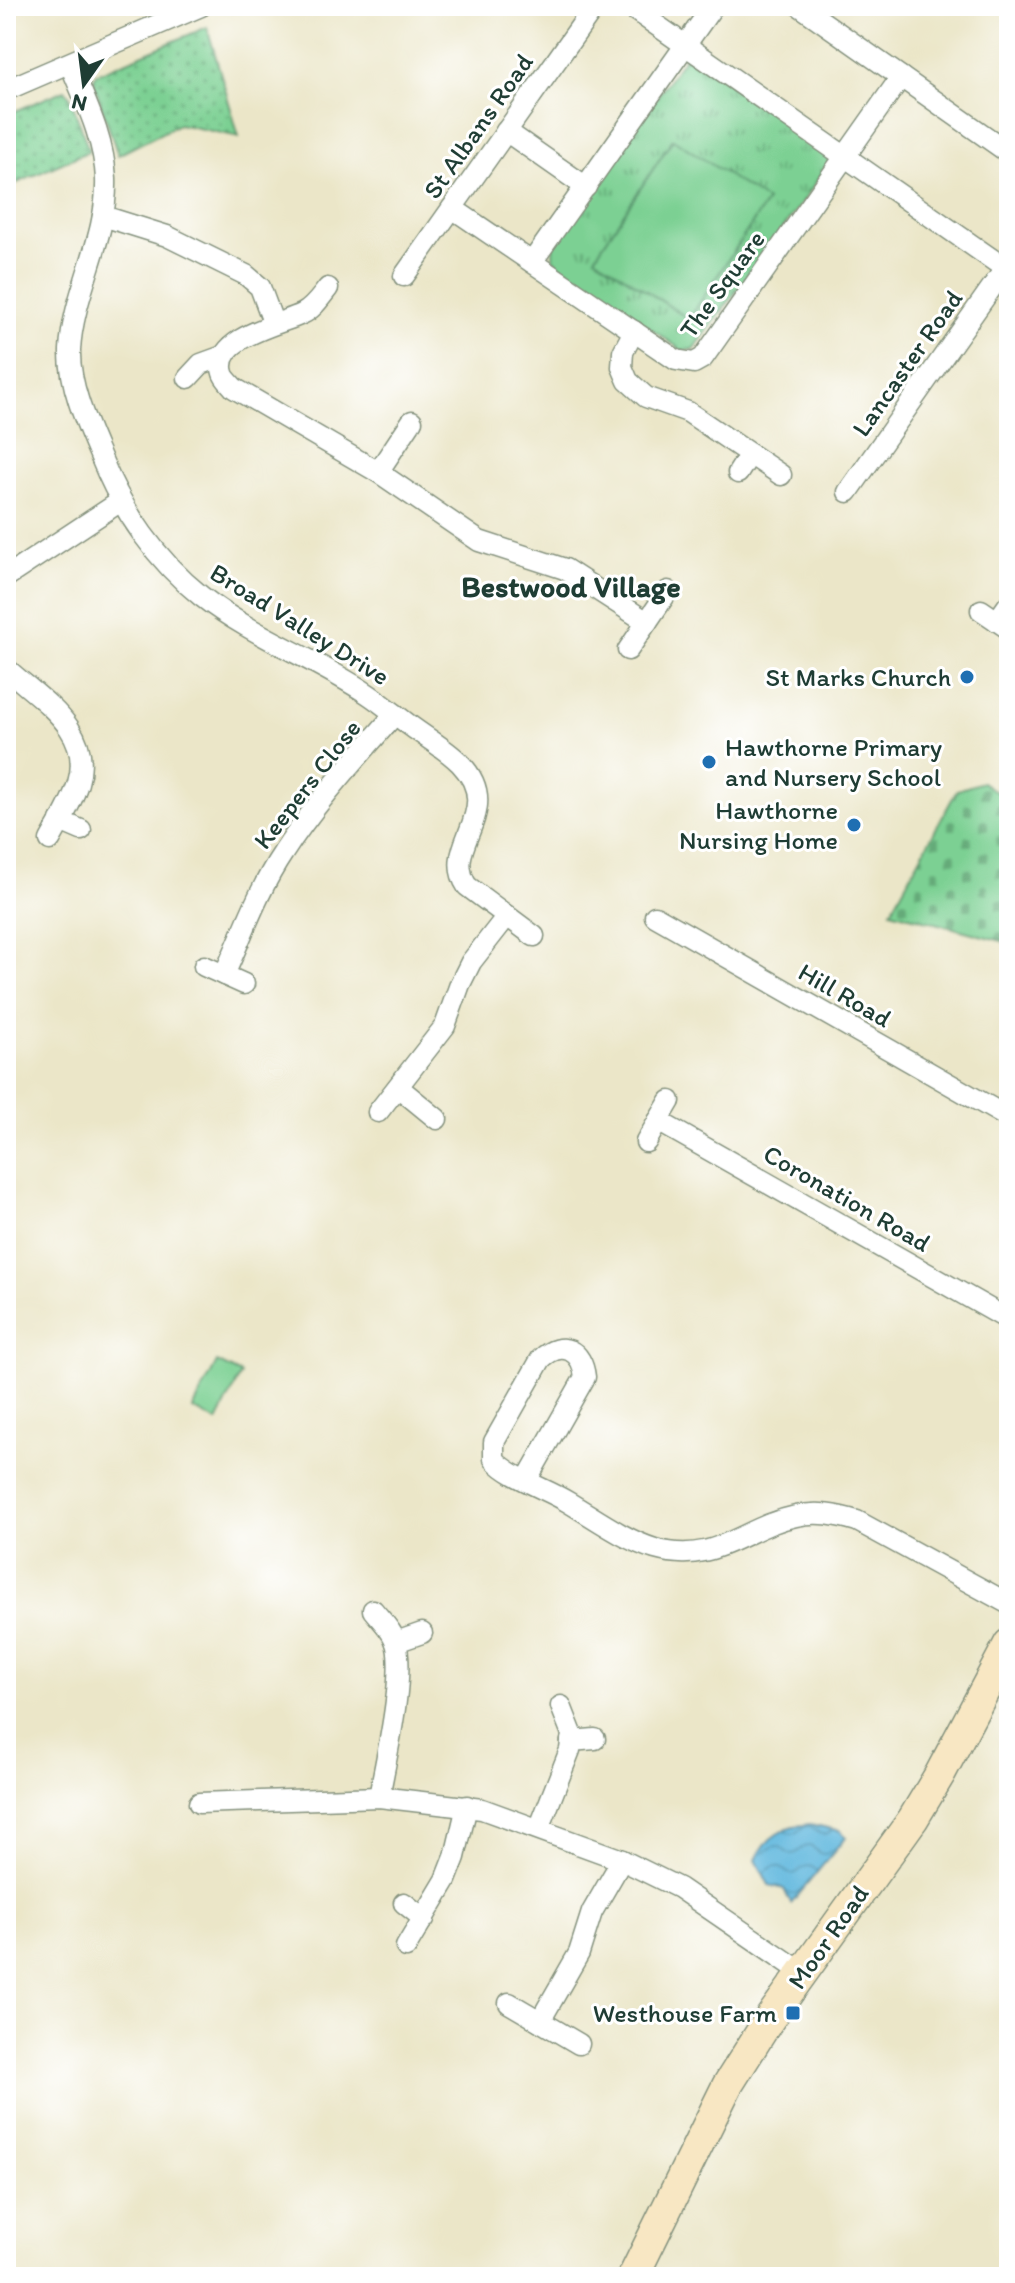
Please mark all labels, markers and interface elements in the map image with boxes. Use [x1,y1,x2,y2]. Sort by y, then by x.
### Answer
north arrow [44,44,124,124]
street label: St Albans Road [416,47,540,205]
text: N [69,88,90,118]
street label: The Square [672,224,772,344]
street label: Lancaster Road [845,284,969,442]
street label: Broad Valley Drive [204,556,396,692]
district label: Bestwood Village [461,568,681,605]
place label: St Marks Church [765,661,951,693]
marker: St Marks Church [958,668,976,686]
street label: Keepers Close [246,713,368,855]
place label: Hawthorne Primary and Nursery School [725,731,942,793]
marker: Hawthorne Primary and Nursery School [700,753,718,771]
place label: Hawthorne Nursing Home [679,794,838,856]
marker: Hawthorne Nursing Home [845,816,863,834]
street label: Hill Road [793,956,897,1034]
street label: Coronation Road [758,1137,936,1259]
street label: Moor Road [781,1879,876,1995]
place label: Westhouse Farm [593,1997,777,2029]
marker: Westhouse Farm [784,2004,802,2022]

